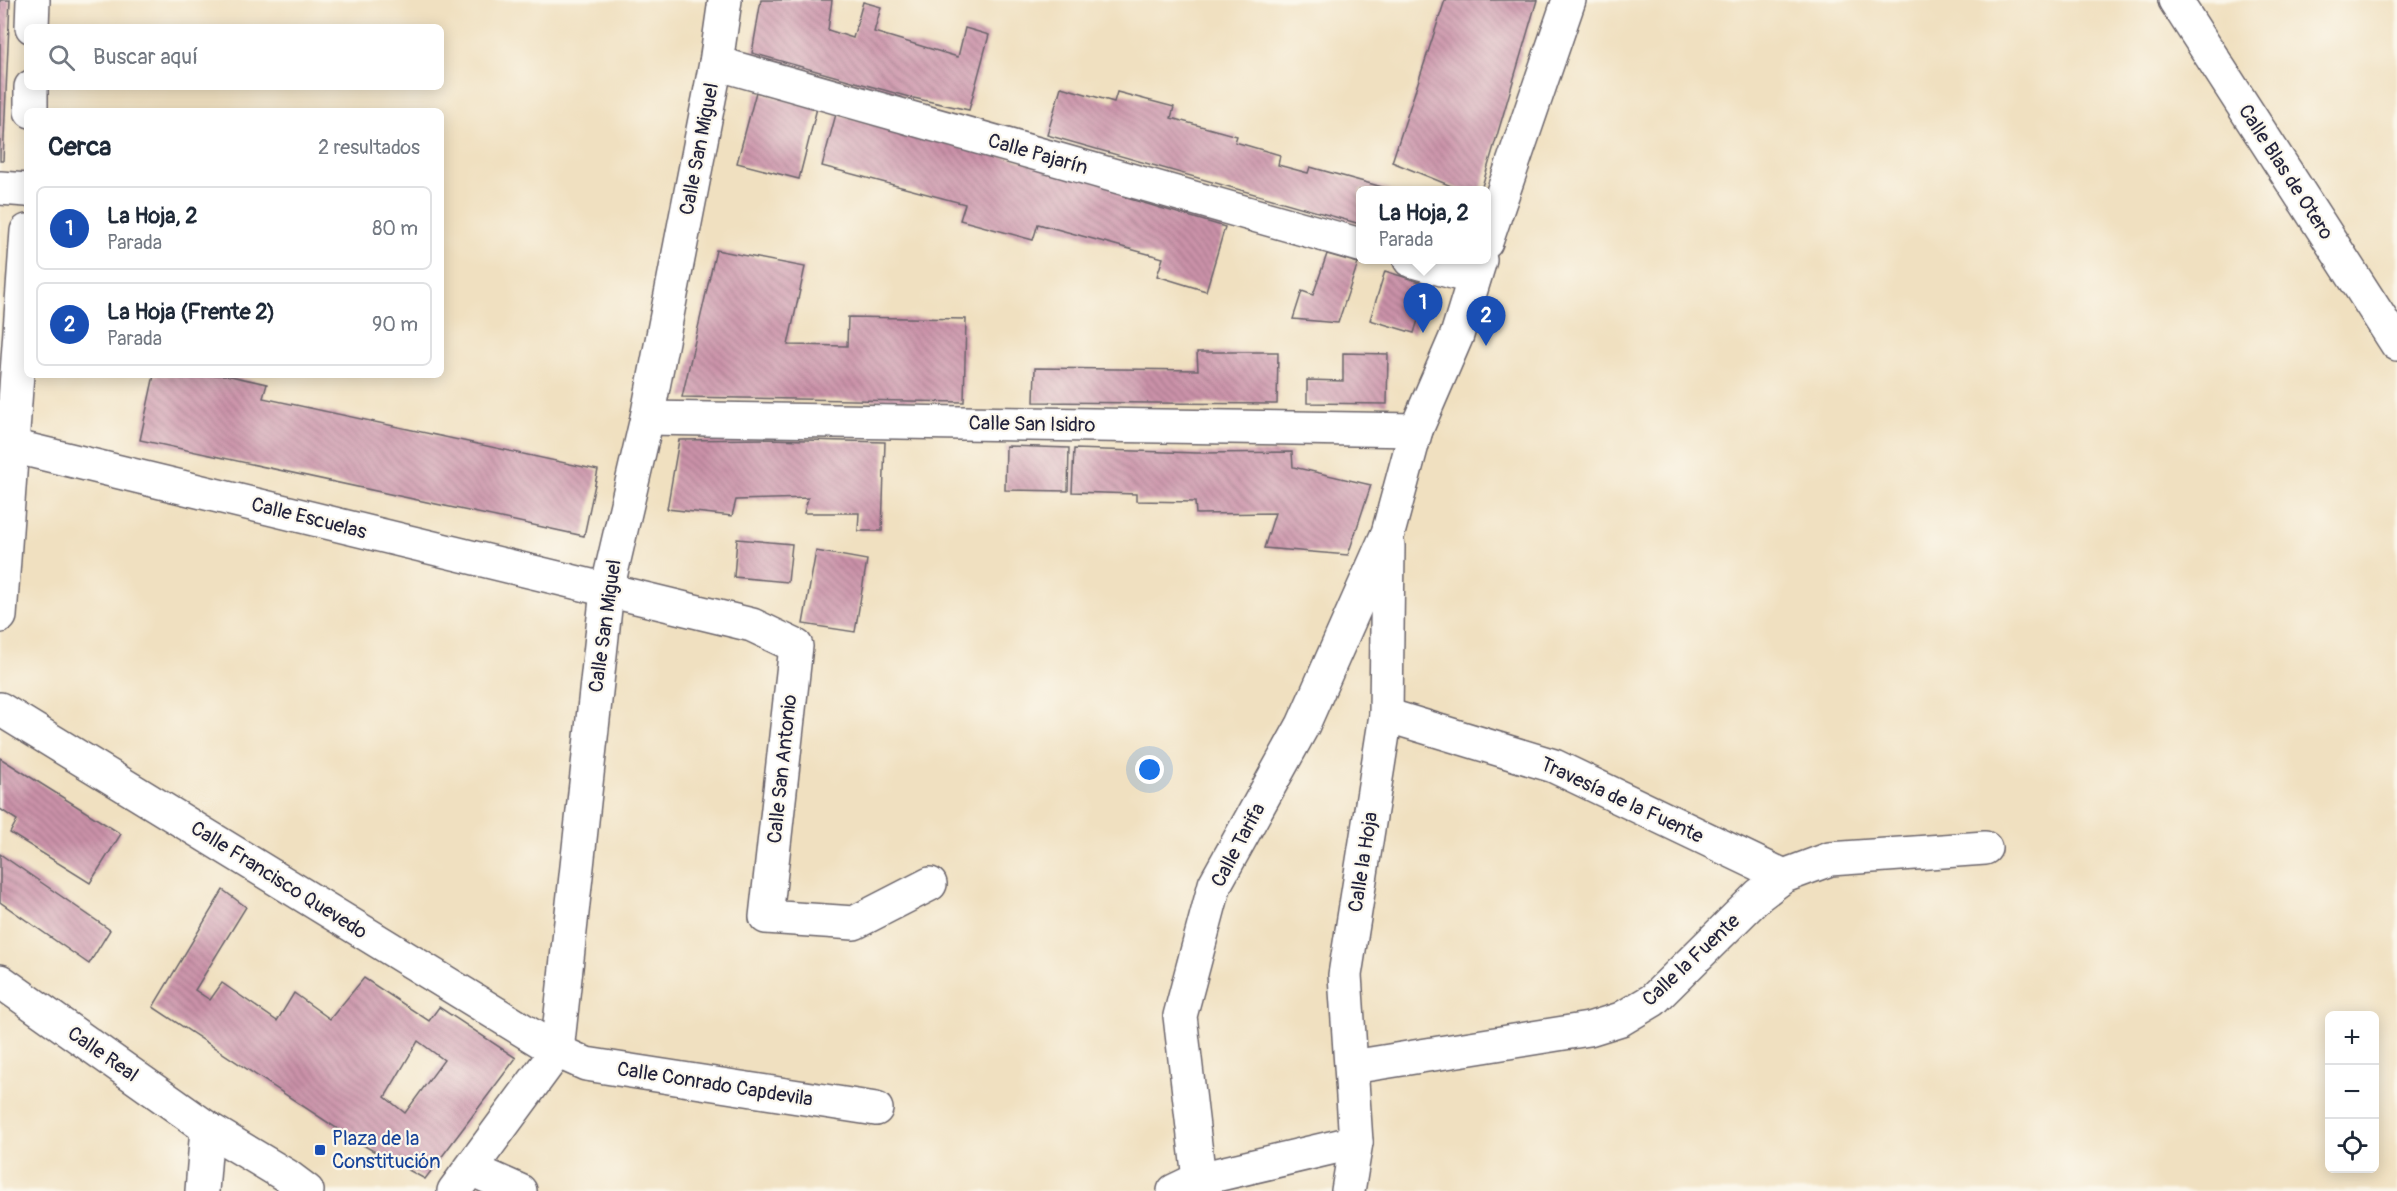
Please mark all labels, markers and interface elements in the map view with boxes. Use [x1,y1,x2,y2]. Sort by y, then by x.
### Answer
search box [24,24,444,90]
icon: search [45,41,78,74]
text: Buscar aquí [93,43,198,71]
street label: Calle San Miguel [674,81,724,217]
street label: Calle Blas de Otero [2233,100,2339,245]
street label: Calle Pajarín [985,128,1091,180]
text: Cerca [48,131,111,163]
text: 2 resultados [318,135,420,160]
popup [1356,186,1491,264]
text: La Hoja, 2 [1378,199,1469,227]
text: La Hoja, 2 [107,202,198,230]
text: 1 [66,216,73,241]
text: 80 m [372,216,418,241]
text: Parada [1378,227,1433,252]
text: Parada [107,230,162,255]
pin: 1 [1404,284,1442,333]
pin: 2 [1466,296,1506,346]
text: La Hoja (Frente 2) [107,298,275,326]
text: 2 [64,312,75,337]
text: 90 m [372,312,418,337]
text: Parada [107,326,162,351]
street label: Calle San Isidro [968,410,1096,438]
street label: Calle Escuelas [249,492,369,544]
street label: Calle San Miguel [583,558,627,694]
street label: Calle San Antonio [762,693,802,845]
street label: Travesía de la Fuente [1536,751,1708,849]
your location [1135,755,1164,784]
street label: Calle Tarifa [1205,799,1271,891]
street label: Calle la Hoja [1343,810,1383,914]
street label: Calle Francisco Quevedo [186,815,372,945]
street label: Calle la Fuente [1637,908,1745,1012]
map controls [2325,1011,2379,1173]
button: + [2325,1011,2379,1065]
street label: Calle Real [63,1021,143,1087]
street label: Calle Conrado Capdevila [615,1056,815,1112]
button: − [2325,1065,2379,1119]
button: locate [2325,1119,2379,1173]
place label: Plaza de la Constitución [332,1126,440,1174]
marker: Plaza de la Constitución [313,1143,327,1157]

